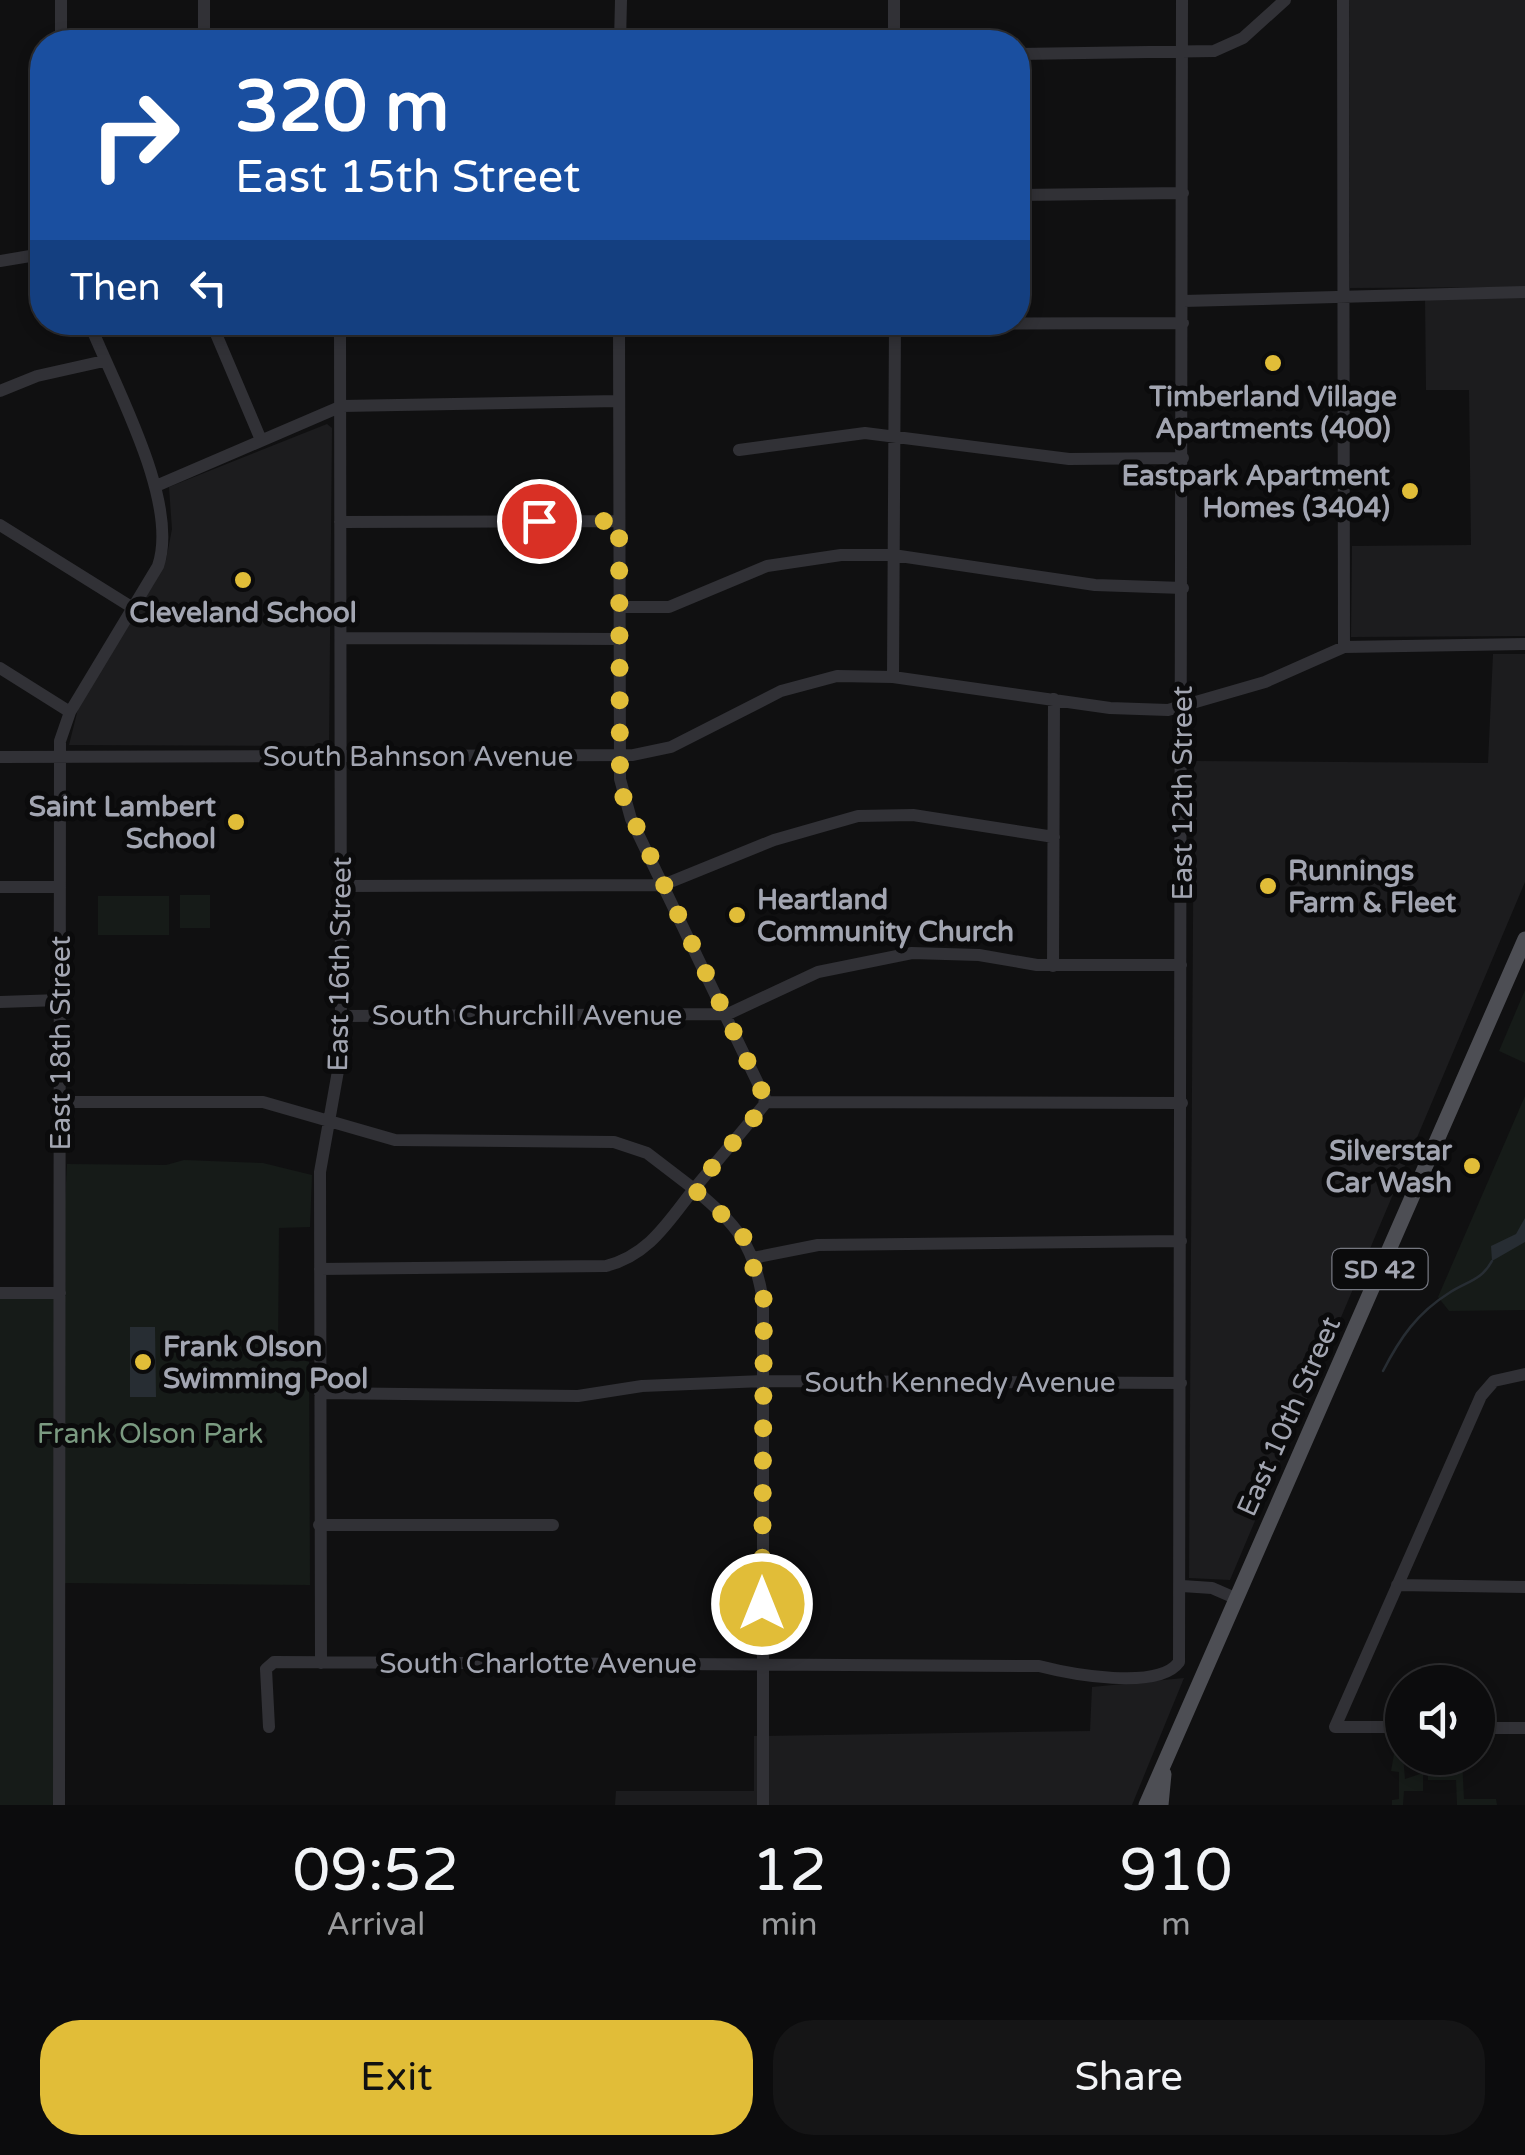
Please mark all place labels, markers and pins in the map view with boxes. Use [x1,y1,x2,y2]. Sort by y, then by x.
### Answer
marker: Timberland Village Apartments (400) [1262,352,1284,374]
place label: Timberland Village Apartments (400) [1148,380,1397,446]
place label: Eastpark Apartment Homes (3404) [1121,459,1390,525]
pin [497,479,582,564]
marker: Eastpark Apartment Homes (3404) [1399,480,1421,502]
marker: Cleveland School [232,569,254,591]
place label: Cleveland School [129,596,357,630]
place label: Saint Lambert School [29,790,216,856]
marker: Saint Lambert School [225,811,247,833]
place label: Runnings Farm & Fleet [1288,854,1457,920]
marker: Runnings Farm & Fleet [1257,875,1279,897]
place label: Heartland Community Church [757,883,1014,949]
marker: Heartland Community Church [726,904,748,926]
place label: Silverstar Car Wash [1325,1134,1453,1200]
marker: Silverstar Car Wash [1461,1155,1483,1177]
place label: Frank Olson Swimming Pool [163,1330,368,1396]
marker: Frank Olson Swimming Pool [132,1351,154,1373]

